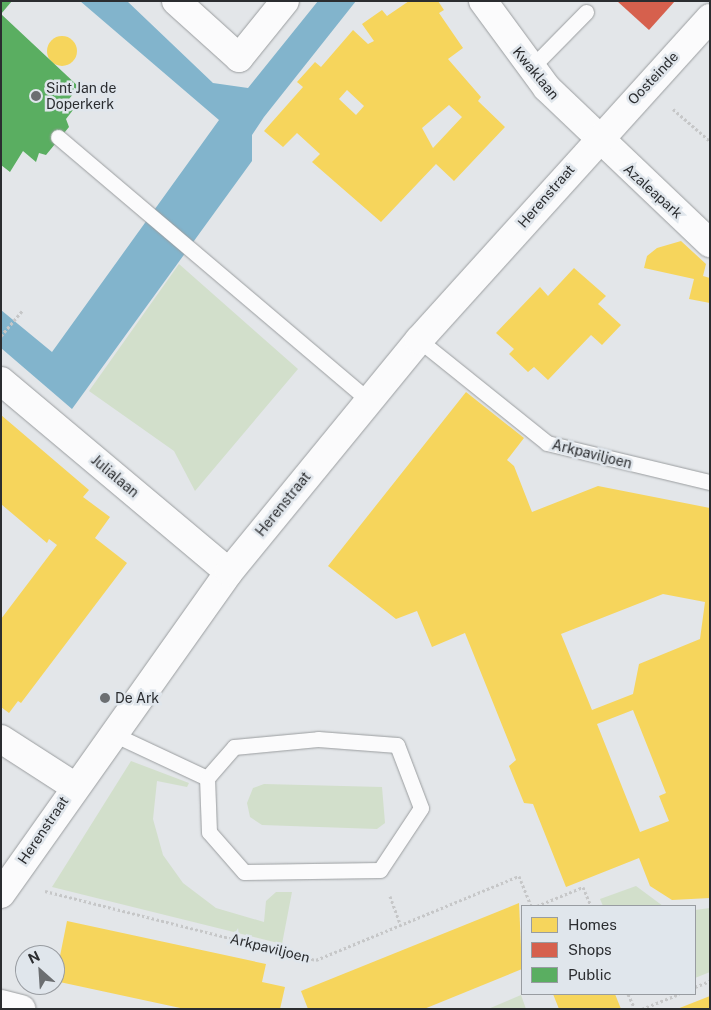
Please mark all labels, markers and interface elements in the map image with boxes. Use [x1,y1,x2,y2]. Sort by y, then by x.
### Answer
street label: Kwaklaan [509,43,563,103]
street label: Oosteinde [624,48,682,108]
place label: Sint Jan de Doperkerk [46,80,117,112]
marker: Sint Jan de Doperkerk [30,90,42,102]
street label: Azaleapark [620,160,686,222]
street label: Herenstraat [514,161,578,231]
street label: Arkpaviljoen [550,436,634,472]
street label: Julialaan [88,451,142,501]
street label: Herenstraat [252,468,314,540]
place label: De Ark [115,690,159,706]
marker: De Ark [99,692,111,704]
street label: Herenstraat [14,793,72,867]
legend [521,905,696,995]
text: Homes [568,916,617,933]
street label: Arkpaviljoen [228,930,312,966]
text: Shops [568,941,612,958]
north arrow [15,945,65,995]
text: N [25,948,42,967]
text: Public [568,966,612,983]

